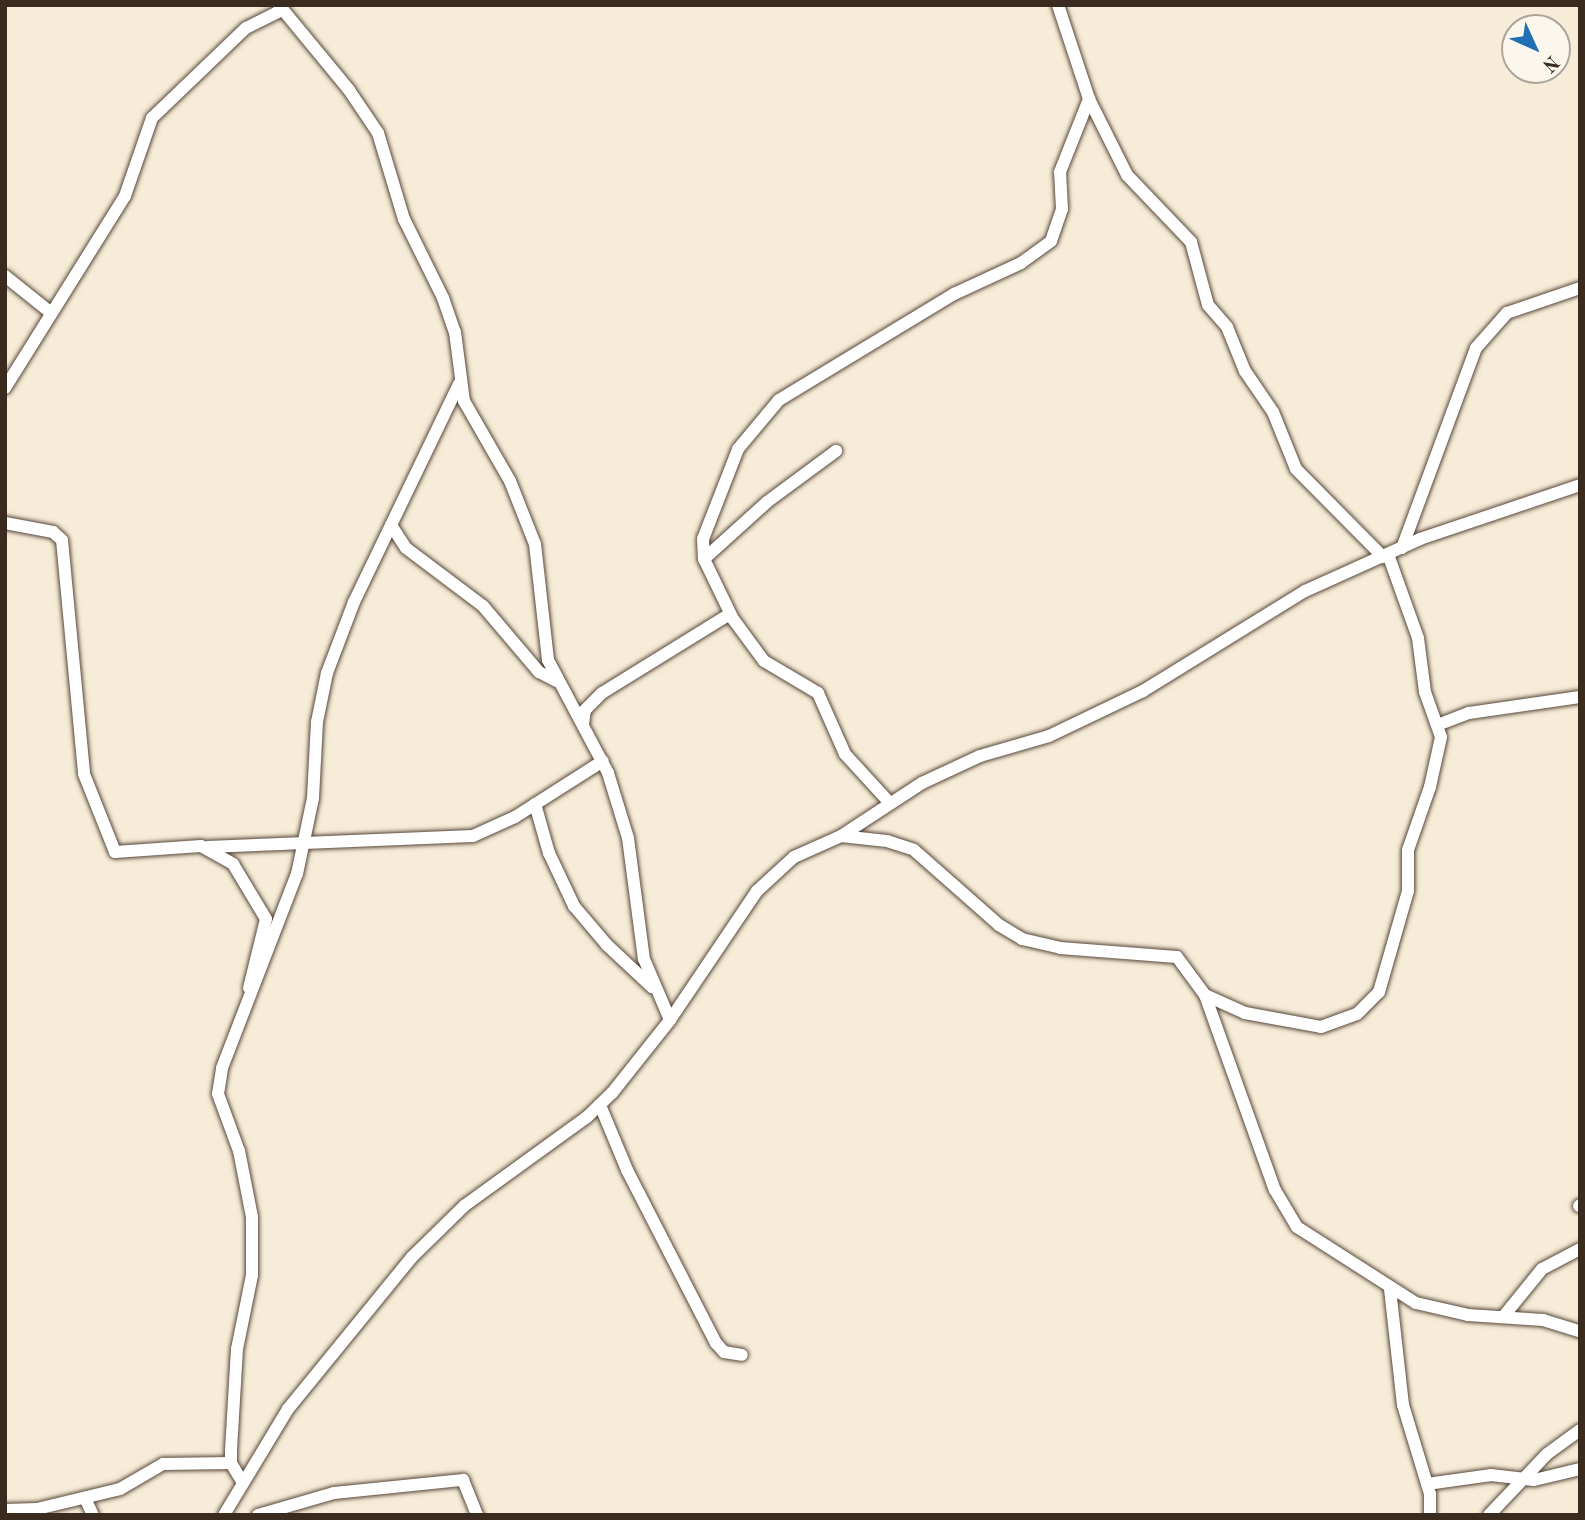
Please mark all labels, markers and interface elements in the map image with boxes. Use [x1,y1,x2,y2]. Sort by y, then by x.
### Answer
north arrow [1501,14,1571,84]
text: N [1538,51,1562,75]

